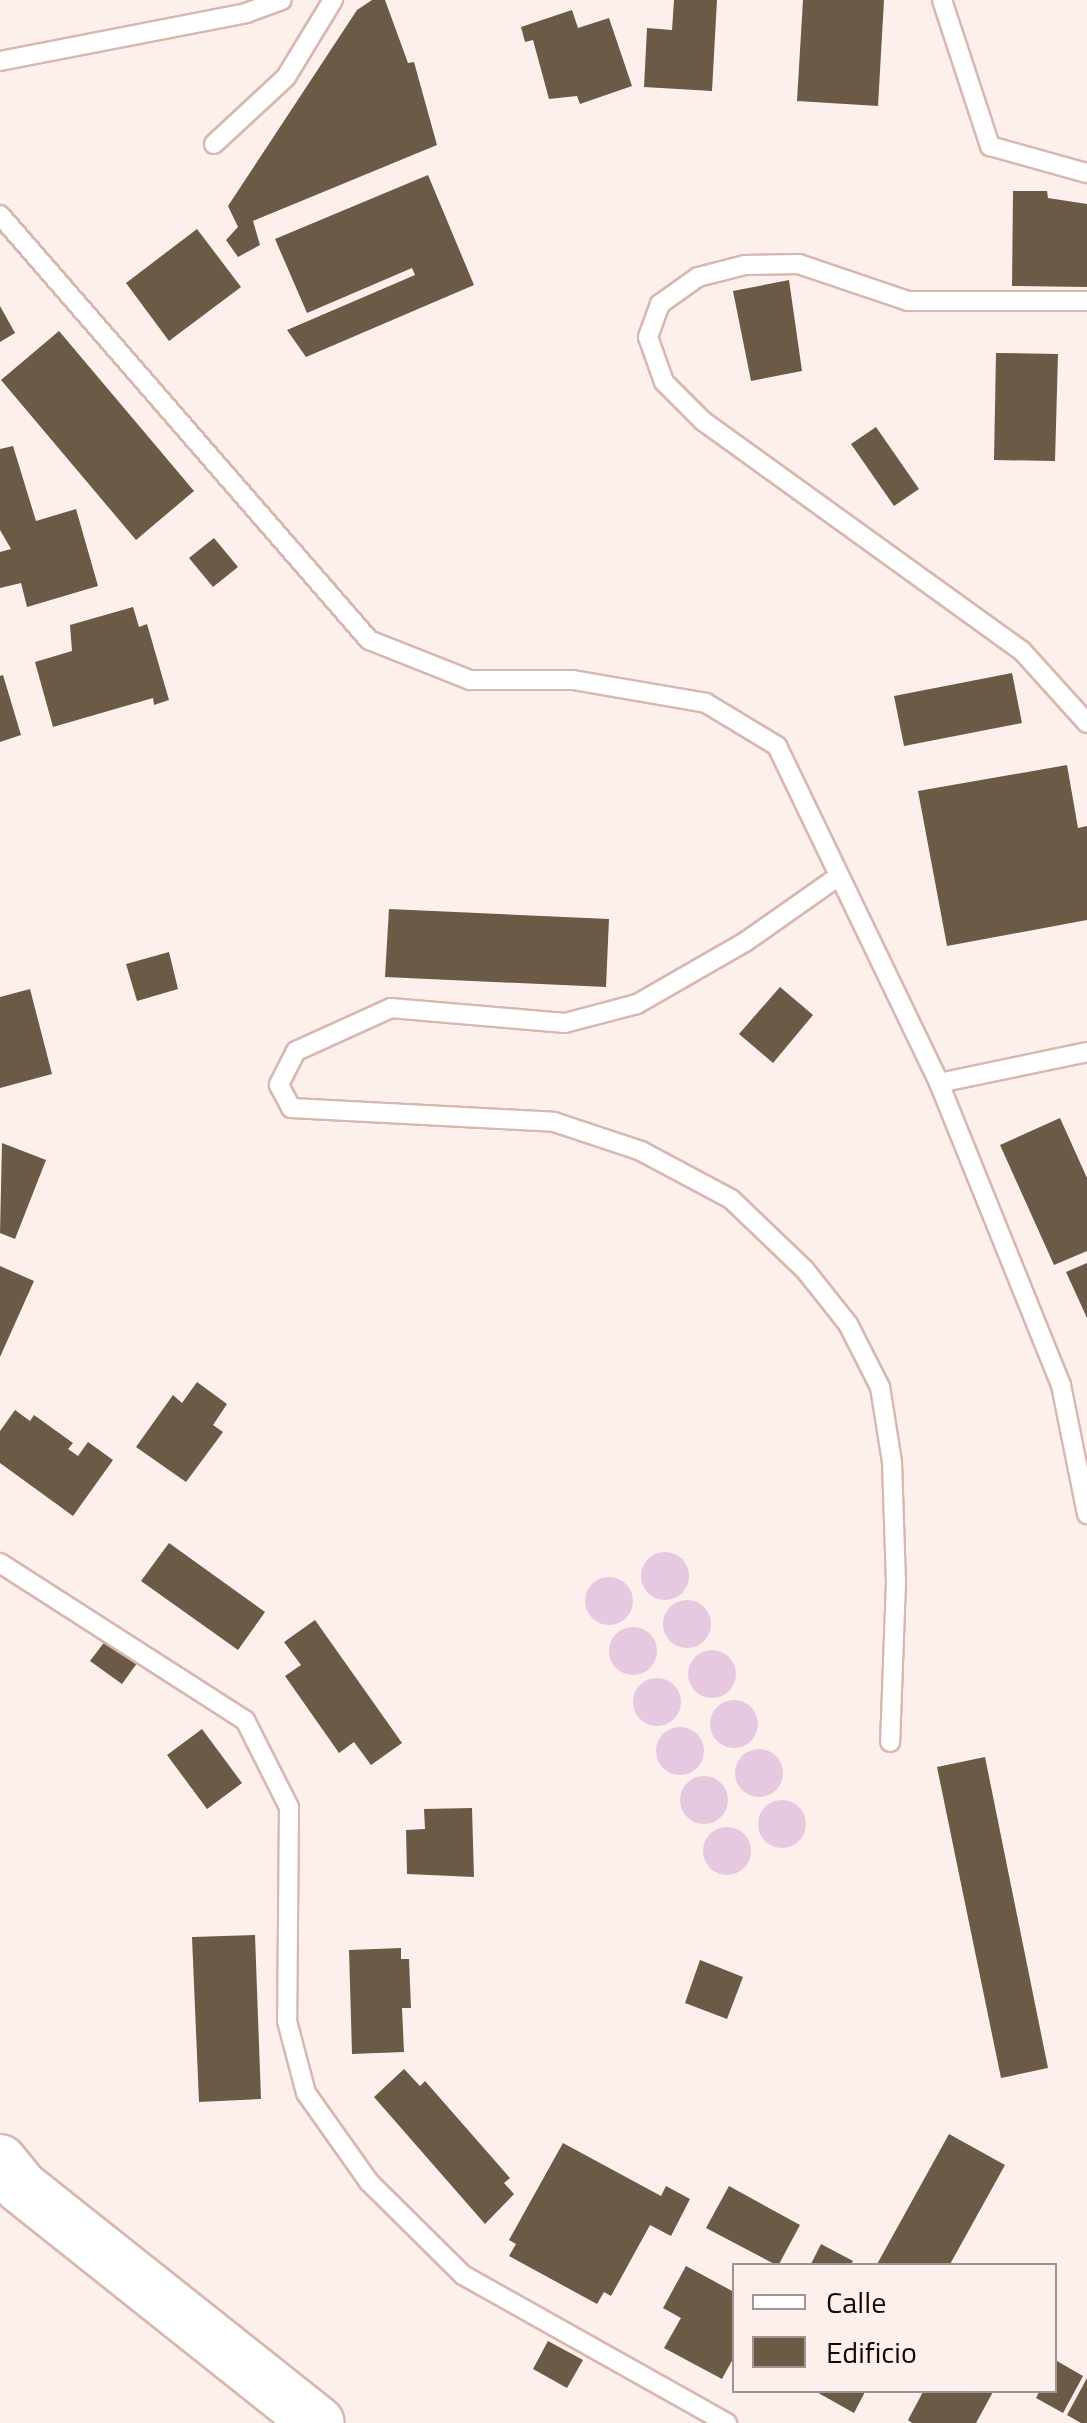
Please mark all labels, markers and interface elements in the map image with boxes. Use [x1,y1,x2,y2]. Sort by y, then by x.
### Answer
legend [732,2263,1057,2393]
text: Calle [826,2279,886,2325]
text: Edificio [826,2329,917,2375]

